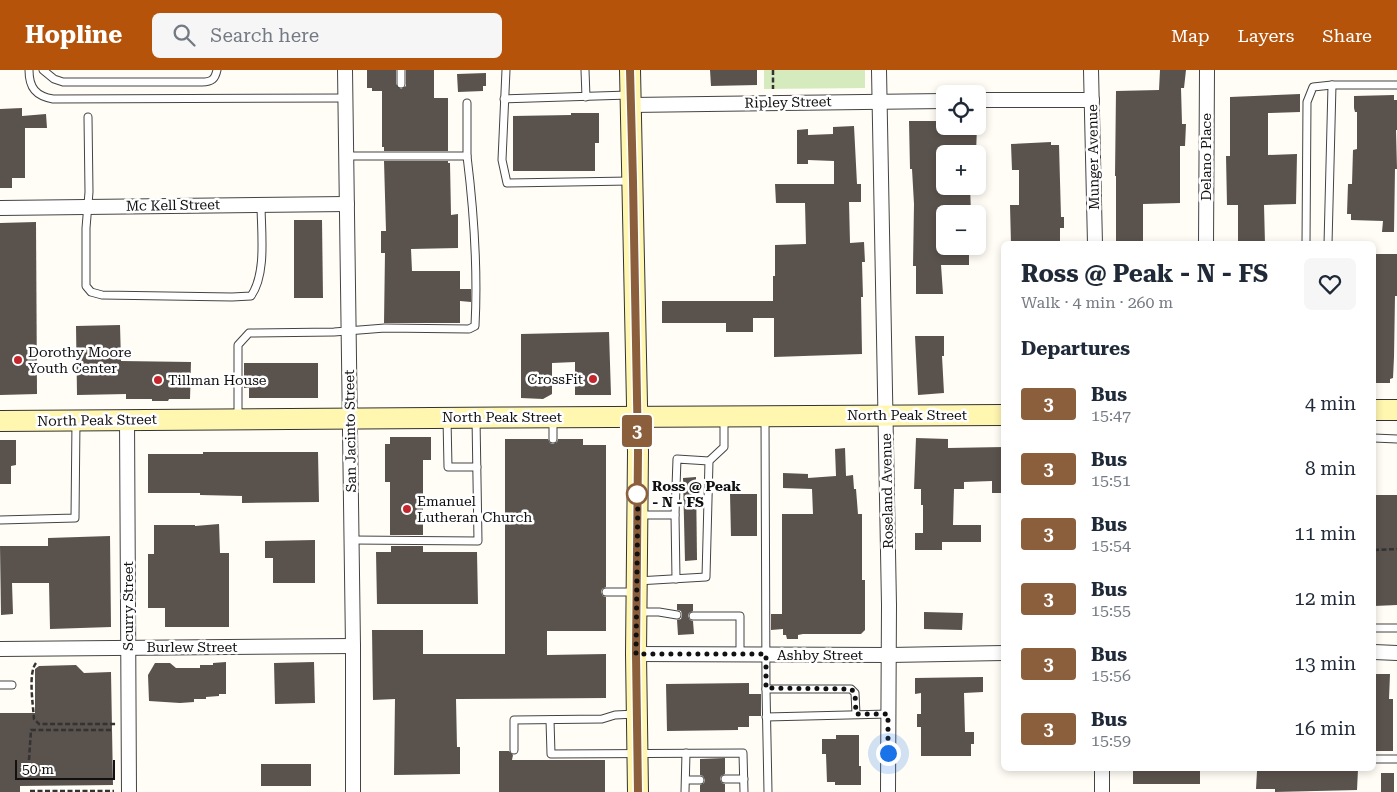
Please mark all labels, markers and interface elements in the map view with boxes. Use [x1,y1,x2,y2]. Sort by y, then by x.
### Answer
search box [152,13,502,58]
text: Hopline [25,21,122,49]
icon: search [170,21,198,49]
text: Search here [210,24,319,47]
text: Map [1171,25,1210,46]
text: Layers [1238,25,1294,46]
text: Share [1322,25,1372,46]
map controls [936,85,986,255]
button: locate [936,85,986,135]
street label: Ripley Street [744,93,832,111]
street label: Munger Avenue [1084,104,1102,210]
street label: Delano Place [1198,113,1214,201]
button: + [936,145,986,195]
street label: Mc Kell Street [126,196,220,214]
button: − [936,205,986,255]
button: heart [1304,258,1356,310]
text: Ross @ Peak - N - FS [1021,260,1268,288]
text: Walk · 4 min · 260 m [1021,293,1173,312]
text: Departures [1021,337,1130,360]
place label: Dorothy Moore Youth Center [28,344,132,376]
marker: Dorothy Moore Youth Center [12,354,24,366]
street label: San Jacinto Street [341,370,359,492]
place label: CrossFit [527,371,583,387]
place label: Tillman House [168,372,267,388]
marker: CrossFit [587,373,599,385]
marker: Tillman House [152,374,164,386]
text: Bus [1091,383,1127,406]
text: 4 min [1305,392,1356,415]
text: 3 [1043,393,1054,414]
text: 15:47 [1091,406,1131,425]
street label: North Peak Street [847,407,967,423]
street label: North Peak Street [442,409,562,425]
street label: North Peak Street [37,411,157,429]
line badge: 3 [621,415,653,447]
text: 3 [632,420,642,441]
street label: Roseland Avenue [878,433,896,549]
text: Bus [1091,448,1127,471]
text: 8 min [1305,457,1356,480]
text: 3 [1043,458,1054,479]
text: 15:51 [1091,471,1131,490]
place label: Ross @ Peak - N - FS [652,478,741,510]
marker: Ross @ Peak - N - FS [626,483,648,505]
place label: Emanuel Lutheran Church [417,493,532,525]
marker: Emanuel Lutheran Church [401,503,413,515]
text: Bus [1091,513,1127,536]
text: 11 min [1294,522,1356,545]
text: 3 [1043,523,1054,544]
text: 15:54 [1091,536,1131,555]
street label: Scurry Street [120,561,136,651]
text: Bus [1091,578,1127,601]
text: 12 min [1294,587,1356,610]
text: 3 [1043,588,1054,609]
text: 15:55 [1091,601,1131,620]
street label: Burlew Street [147,639,237,655]
text: Bus [1091,643,1127,666]
street label: Ashby Street [777,647,863,663]
text: 13 min [1294,652,1356,675]
text: 3 [1043,653,1054,674]
text: 15:56 [1091,666,1131,685]
text: Bus [1091,708,1127,731]
text: 16 min [1294,717,1356,740]
text: 3 [1043,718,1054,739]
text: 15:59 [1091,731,1131,750]
your location [876,741,901,766]
scale bar [15,757,115,780]
text: 50 m [22,761,54,777]

